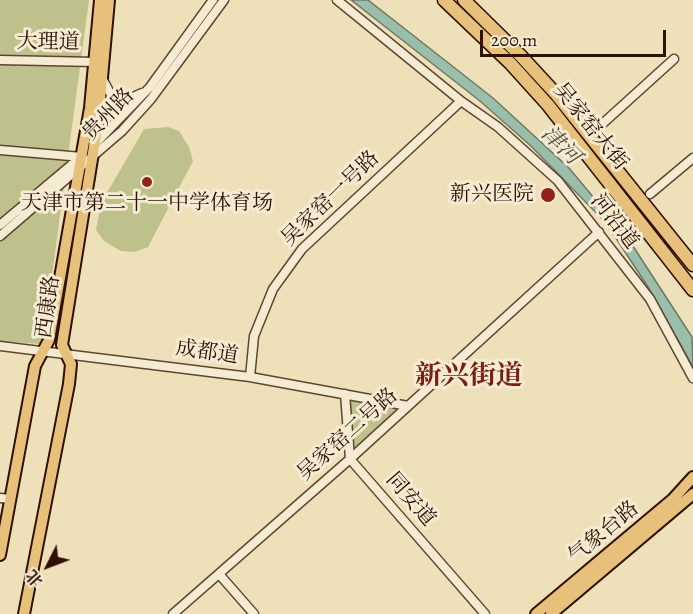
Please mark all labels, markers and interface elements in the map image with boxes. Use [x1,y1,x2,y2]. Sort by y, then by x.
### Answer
scale bar [483,18,669,56]
text: 200 m [491,28,537,52]
street label: 大理道 [16,30,80,56]
street label: 吴家窑大街 [547,78,633,176]
street label: 贵州路 [78,84,140,146]
water label: 津河 [535,121,585,171]
street label: 吴家窑一号路 [277,146,385,252]
marker: 天津市第二十一中学体育场 [140,175,154,189]
place label: 新兴医院 [450,182,534,208]
marker: 新兴医院 [539,186,557,204]
street label: 河沿道 [585,189,643,255]
place label: 天津市第二十一中学体育场 [21,191,273,217]
street label: 西康路 [32,274,66,340]
street label: 成都道 [174,336,240,370]
district label: 新兴街道 [415,361,523,393]
street label: 吴家窑二号路 [293,383,403,487]
street label: 同安道 [380,468,440,532]
street label: 气象台路 [564,496,644,570]
north arrow [18,536,78,596]
text: 北 [21,565,48,591]

